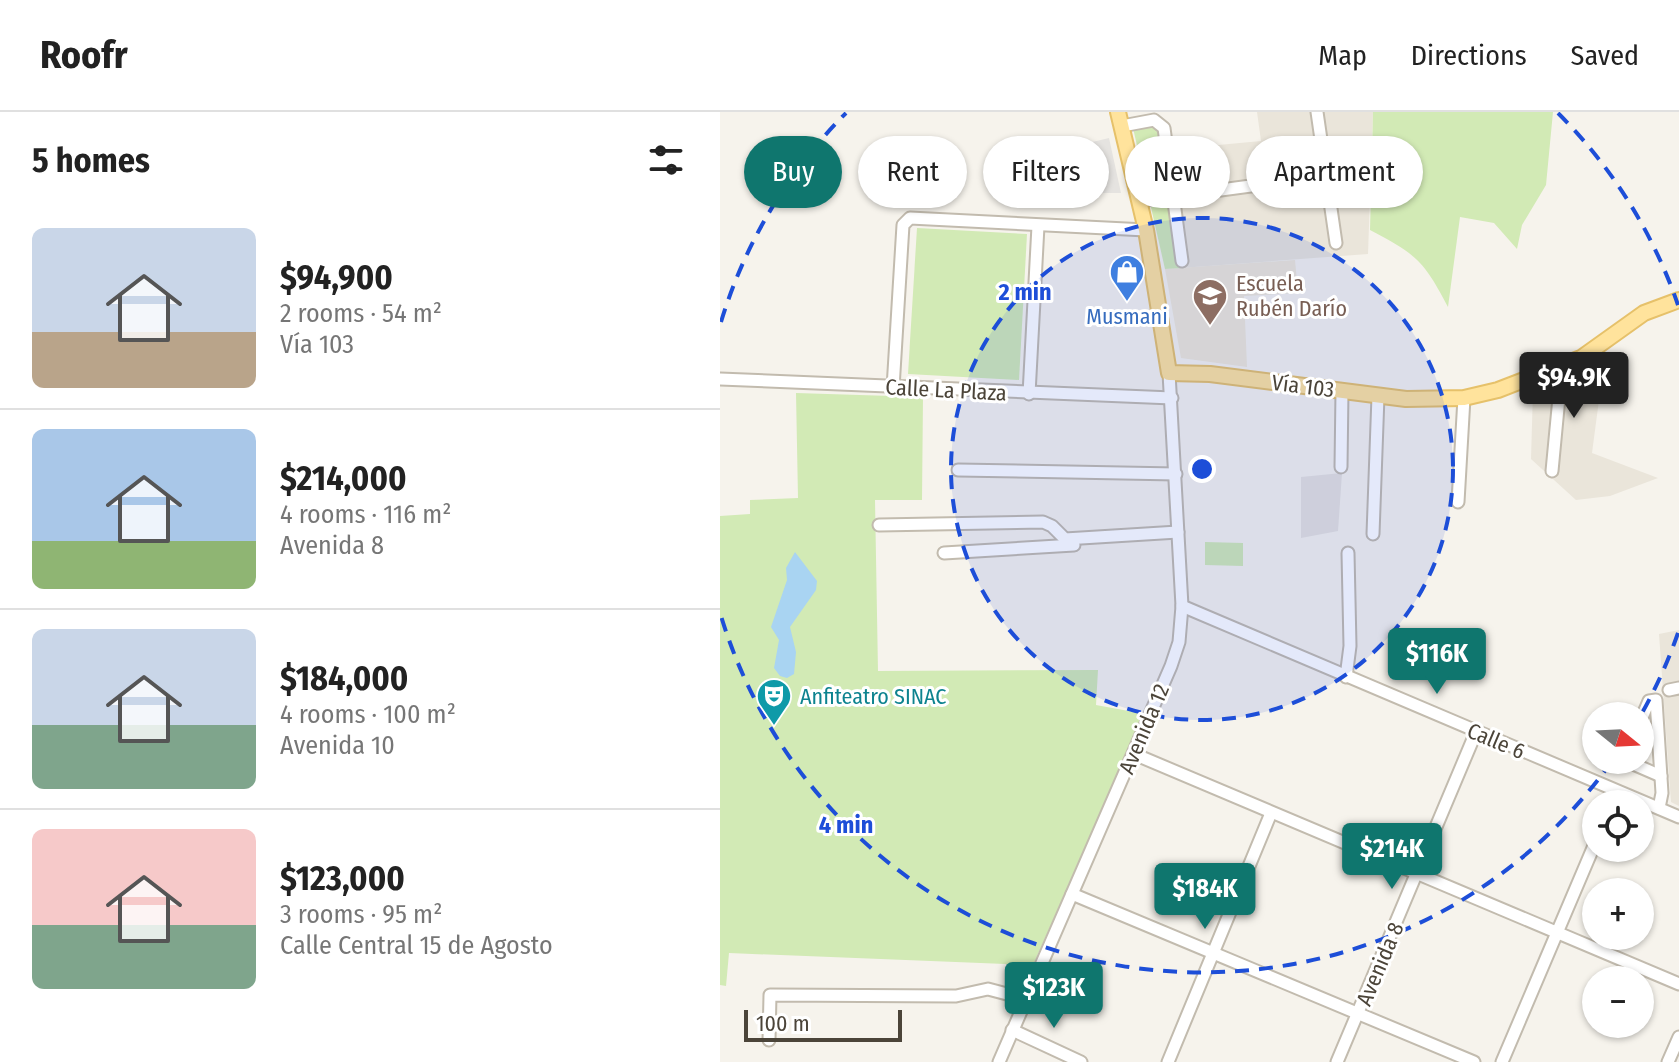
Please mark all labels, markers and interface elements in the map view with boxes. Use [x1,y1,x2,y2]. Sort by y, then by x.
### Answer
text: Roofr [40,32,128,78]
text: Map [1318,39,1367,72]
text: Directions [1411,39,1527,72]
text: Saved [1571,39,1639,72]
chip: Buy [744,136,842,208]
chip: Rent [858,136,967,208]
chip: Filters [983,136,1109,208]
chip: New [1125,136,1230,208]
chip: Apartment [1246,136,1423,208]
icon: filters [644,138,688,182]
text: 5 homes [32,140,150,181]
shop icon: Musmani [1108,253,1146,303]
text: $94,900 [280,257,393,298]
icon: home [96,260,192,356]
place label: Escuela Rubén Darío [1236,270,1347,322]
school or university icon: Escuela Rubén Darío [1191,277,1229,327]
text: 2 min [997,278,1052,306]
text: 2 rooms · 54 m² [280,298,442,329]
place label: Musmani [1086,303,1168,330]
text: Vía 103 [280,329,354,360]
pin: $94.9K [1509,352,1639,420]
text: $94.9K [1537,362,1611,393]
street label: Vía 103 [1270,369,1336,403]
street label: Calle La Plaza [885,373,1007,407]
centre of rings [1188,455,1216,483]
text: $214,000 [280,458,407,499]
icon: home [96,461,192,557]
text: 4 rooms · 116 m² [280,499,451,530]
text: Avenida 8 [280,530,384,561]
pin: $116K [1381,628,1493,696]
text: $116K [1406,638,1468,669]
text: $184,000 [280,658,408,699]
icon: home [96,661,192,757]
theatre icon: Anfiteatro SINAC [755,677,793,727]
street label: Avenida 12 [1113,680,1175,778]
place label: Anfiteatro SINAC [800,683,947,710]
text: 4 rooms · 100 m² [280,699,456,730]
north arrow [1582,702,1654,774]
map controls [1582,702,1654,1038]
street label: Calle 6 [1463,717,1529,765]
text: Avenida 10 [280,730,395,761]
button: locate [1582,790,1654,862]
text: 4 min [819,811,873,839]
pin: $214K [1336,823,1448,891]
text: $214K [1360,833,1424,864]
text: $123,000 [280,858,405,899]
icon: home [96,861,192,957]
pin: $184K [1149,863,1261,931]
text: $184K [1172,873,1238,904]
button: + [1582,878,1654,950]
text: 3 rooms · 95 m² [280,899,442,930]
street label: Avenida 8 [1350,918,1410,1010]
text: Calle Central 15 de Agosto [280,930,553,961]
pin: $123K [998,962,1110,1030]
button: − [1582,966,1654,1038]
text: $123K [1023,972,1085,1003]
scale bar [744,1006,902,1042]
text: 100 m [756,1010,810,1037]

